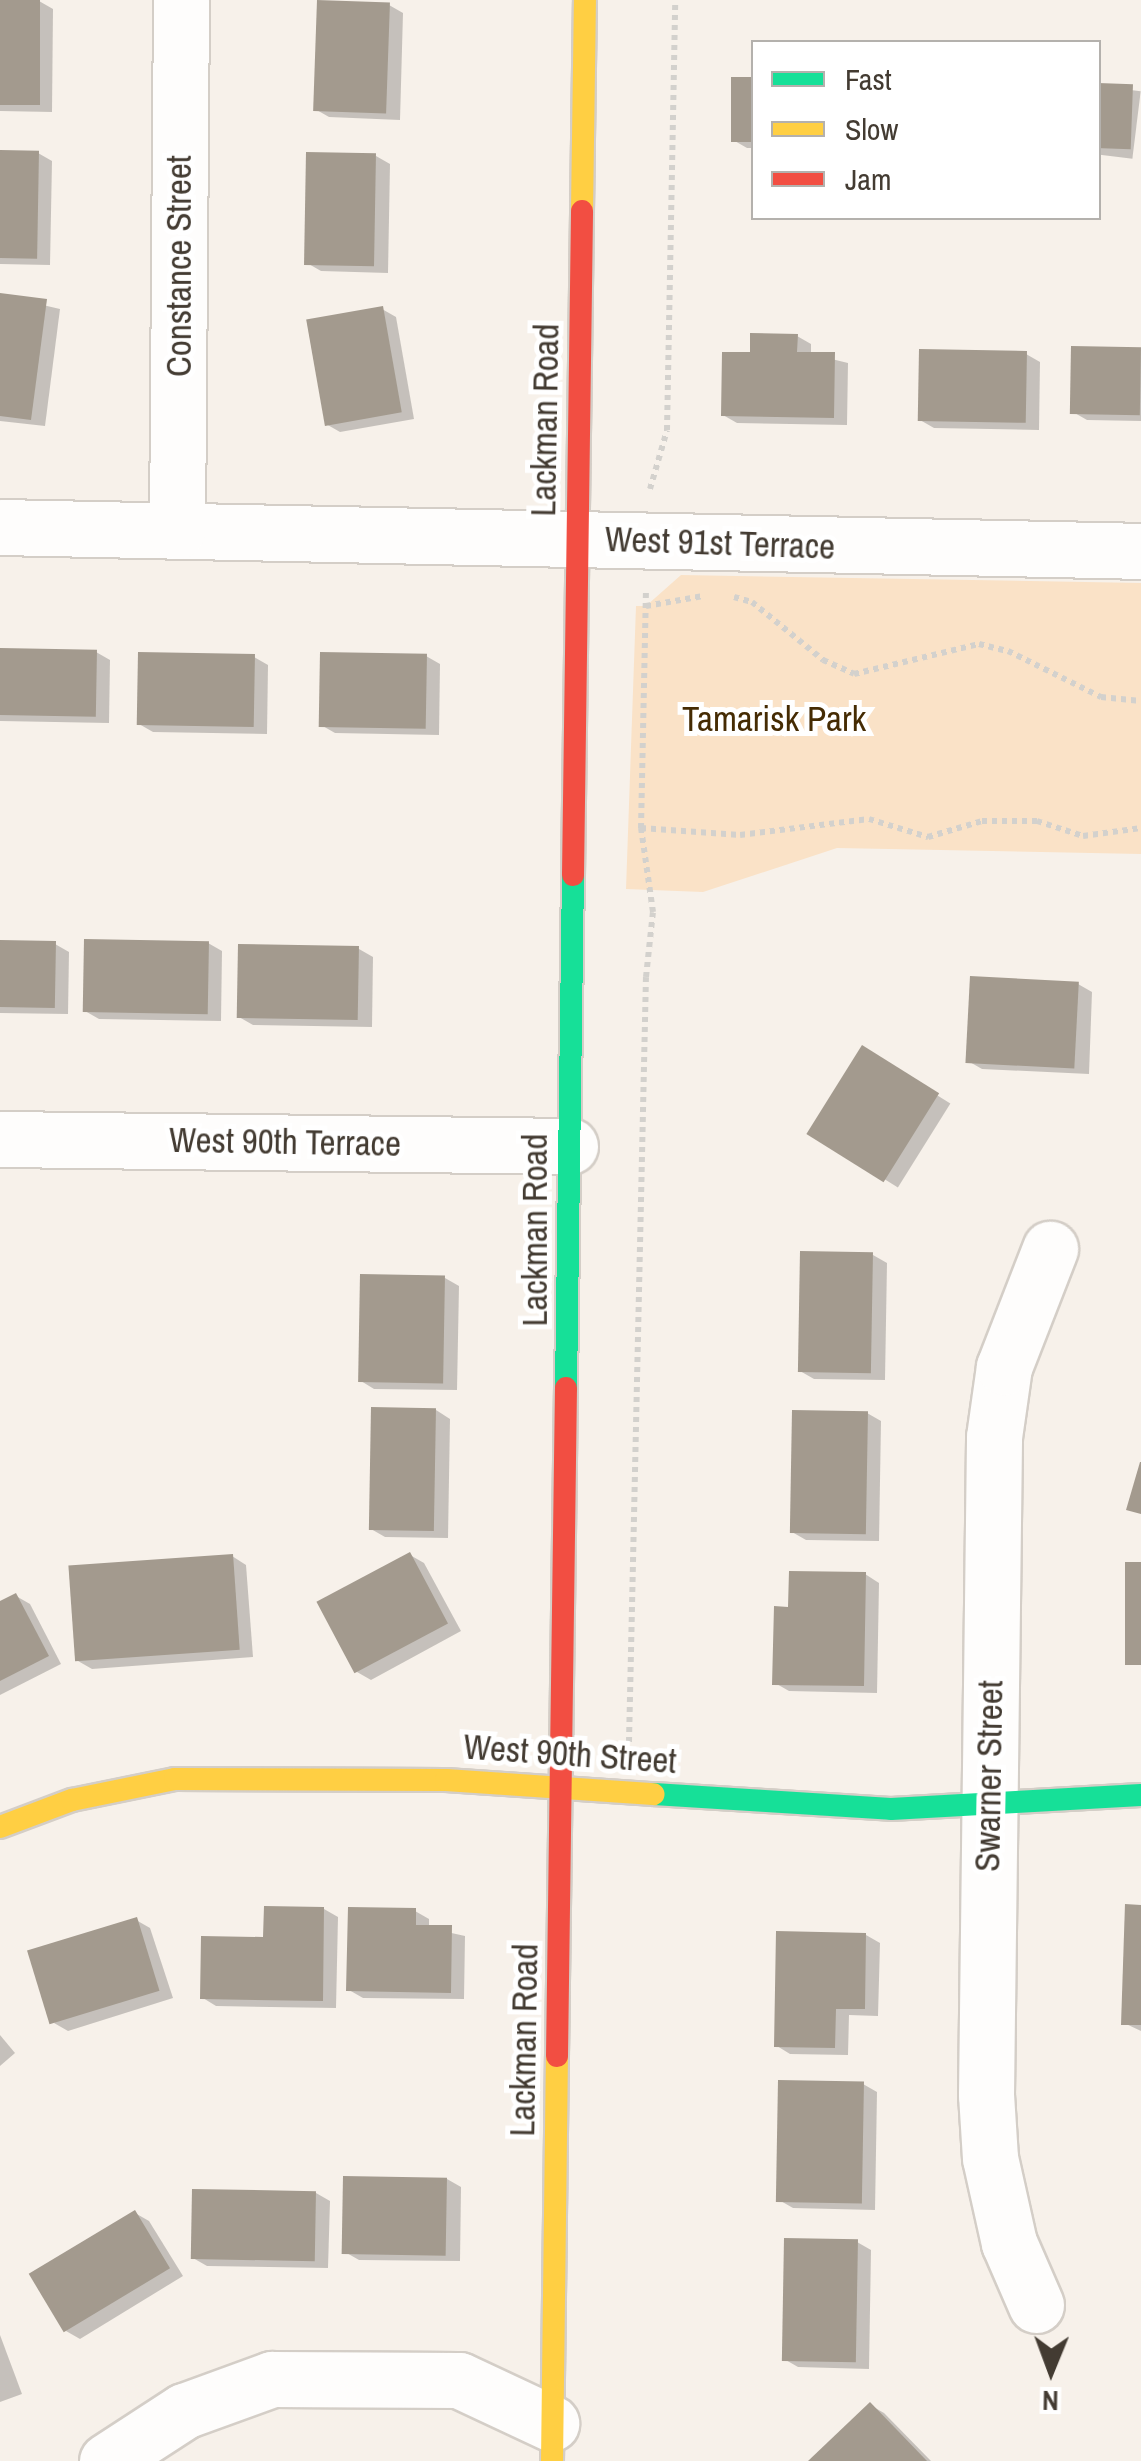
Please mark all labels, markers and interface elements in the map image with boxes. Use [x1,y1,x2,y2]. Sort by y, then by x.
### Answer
legend [751,40,1101,220]
text: Fast [845,59,892,99]
text: Slow [845,109,898,149]
street label: Constance Street [158,155,200,377]
text: Jam [845,159,891,199]
street label: Lackman Road [522,323,568,517]
street label: West 91st Terrace [604,518,836,568]
park label: Tamarisk Park [682,698,866,740]
street label: West 90th Terrace [168,1119,402,1165]
street label: Lackman Road [514,1133,556,1327]
street label: Swarner Street [966,1680,1012,1872]
street label: West 90th Street [462,1726,678,1782]
street label: Lackman Road [501,1943,547,2137]
north arrow [1001,2321,1101,2421]
text: N [1042,2382,1059,2420]

